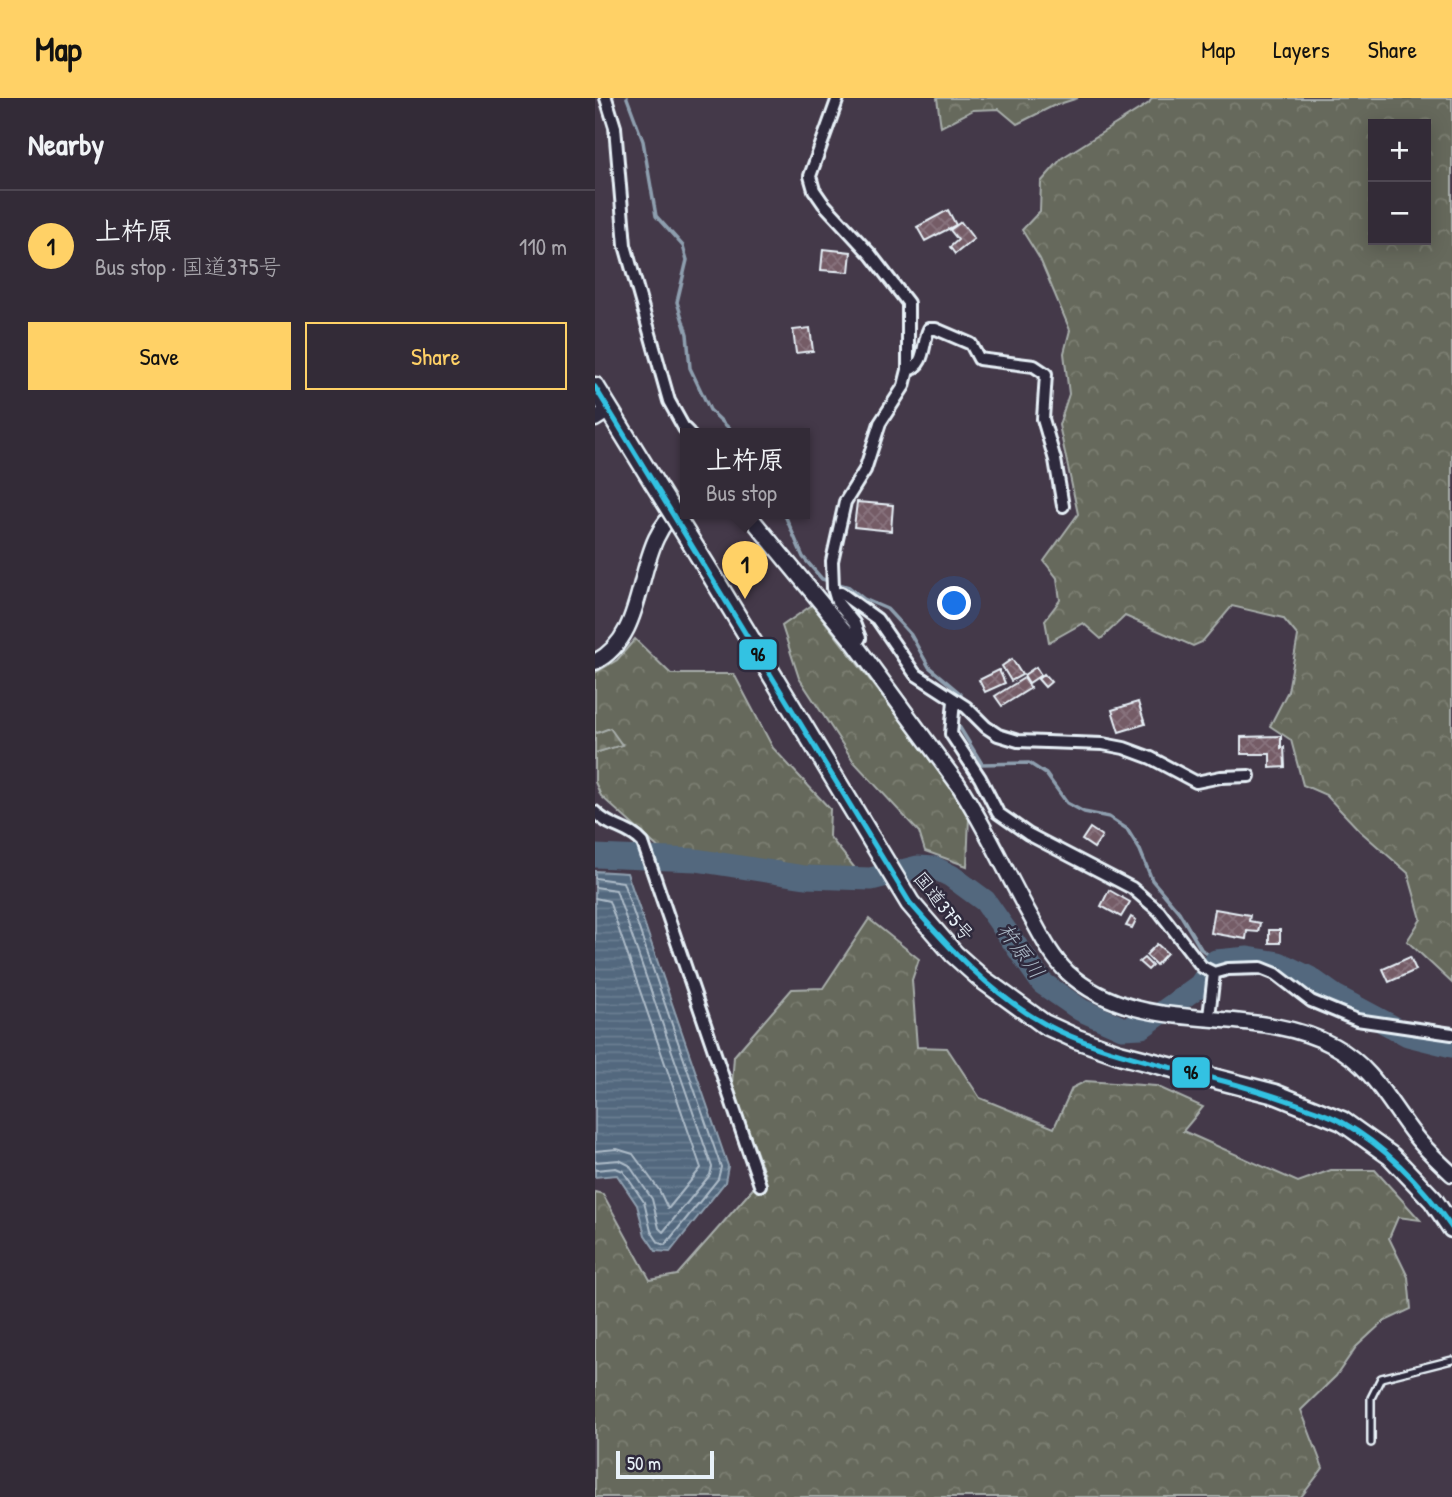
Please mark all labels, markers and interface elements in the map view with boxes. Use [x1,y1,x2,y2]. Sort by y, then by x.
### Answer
text: Map [35,27,82,71]
text: Map [1201,33,1235,65]
text: Layers [1273,33,1330,65]
text: Share [1368,33,1417,65]
map controls [1368,119,1431,245]
button: + [1368,119,1431,182]
text: Nearby [28,124,104,164]
button: − [1368,182,1431,245]
text: 上杵原 [95,213,173,248]
text: 1 [47,231,55,262]
text: 110 m [519,231,567,262]
text: Bus stop · 国道375号 [95,251,281,282]
button: Save [28,322,291,390]
button: Share [305,322,567,390]
popup [680,428,810,519]
text: 上杵原 [706,442,784,477]
text: Bus stop [706,477,777,508]
pin: 1 [722,541,768,599]
your location [937,586,971,620]
line badge: 96 [738,638,778,671]
text: 96 [751,641,766,667]
street label: 国道375号 [908,866,980,946]
water label: 杵原川 [991,917,1052,985]
line badge: 96 [1171,1056,1211,1089]
text: 96 [1184,1059,1199,1085]
scale bar [616,1448,714,1480]
text: 50 m [627,1450,661,1476]

